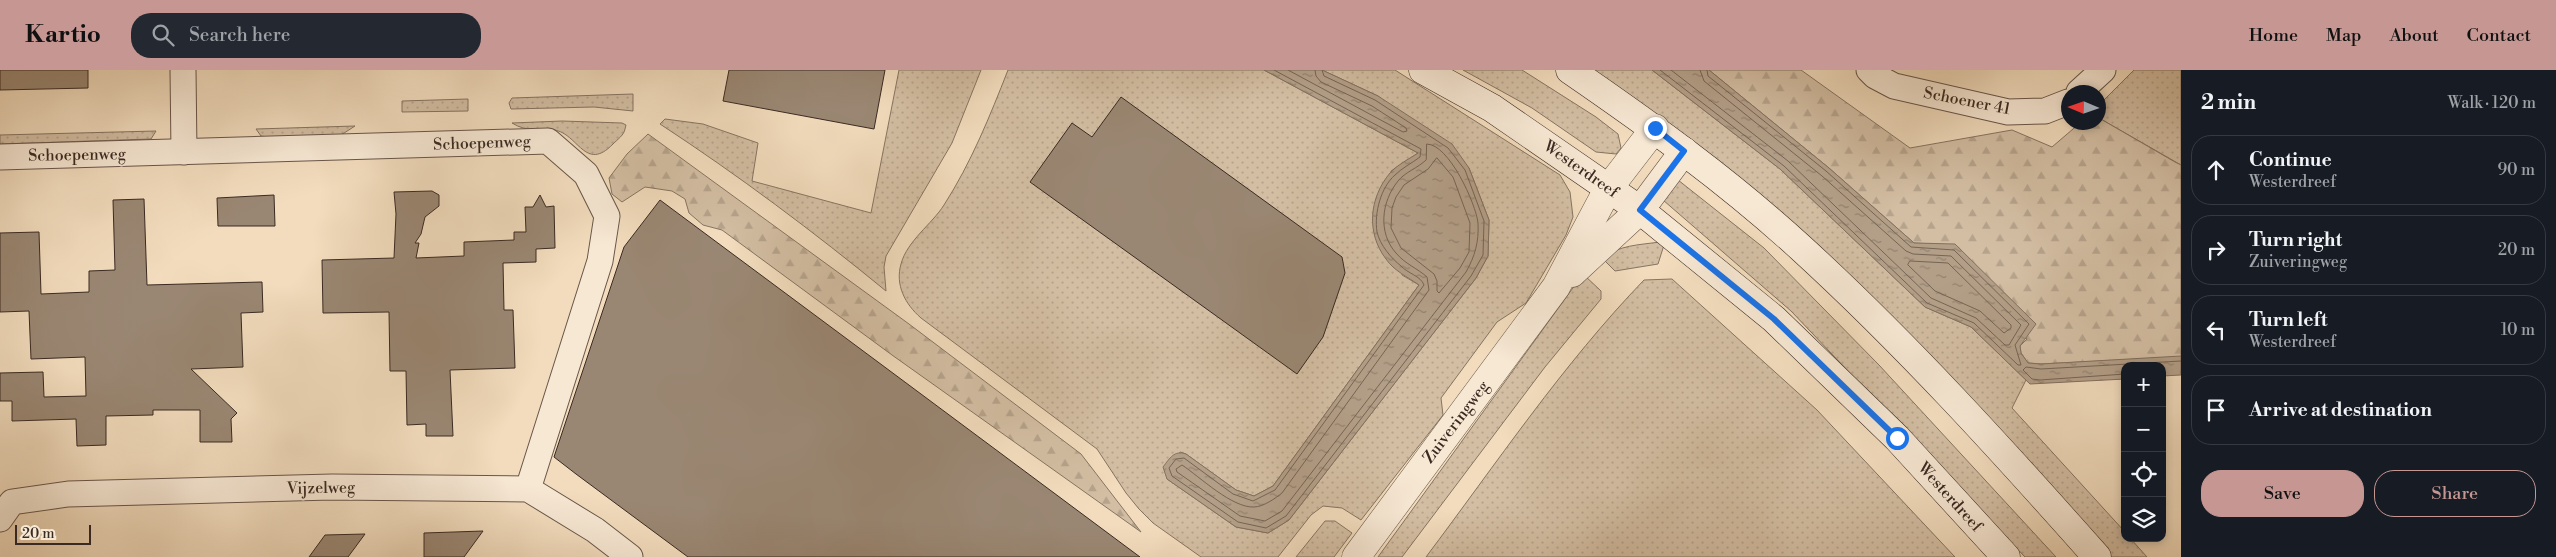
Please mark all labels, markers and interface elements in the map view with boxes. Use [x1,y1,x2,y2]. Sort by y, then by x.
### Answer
search box [131,13,481,58]
text: Kartio [25,20,101,50]
icon: search [149,21,177,49]
text: Search here [189,23,290,47]
text: Home [2249,24,2298,47]
text: Map [2326,24,2362,47]
text: About [2390,24,2439,47]
text: Contact [2467,24,2531,47]
street label: Schoener 41 [1922,83,2012,119]
north arrow [2061,85,2106,130]
text: 2 min [2201,90,2256,116]
text: Walk · 120 m [2448,93,2536,113]
route end [1644,117,1667,140]
street label: Schoepenweg [433,131,532,155]
street label: Westerdreef [1539,135,1623,203]
street label: Schoepenweg [28,144,127,166]
text: Continue [2249,148,2332,172]
icon: ahead [2202,156,2230,184]
text: 90 m [2497,160,2535,180]
text: Westerdreef [2249,172,2336,192]
text: Turn right [2249,228,2342,252]
icon: right [2202,236,2230,264]
text: 20 m [2498,240,2535,260]
text: Zuiveringweg [2249,252,2347,272]
text: Turn left [2249,308,2328,332]
icon: left [2202,316,2230,344]
text: 10 m [2501,320,2535,340]
text: Westerdreef [2249,332,2336,352]
map controls [2121,362,2166,542]
button: + [2121,362,2166,407]
street label: Zuiveringweg [1418,376,1494,467]
icon: arrive [2202,396,2230,424]
text: Arrive at destination [2249,398,2432,422]
button: − [2121,407,2166,452]
route start [1886,427,1909,450]
button: locate [2121,452,2166,497]
street label: Westerdreef [1913,457,1987,537]
button: Save [2201,470,2364,517]
button: Share [2374,470,2536,517]
street label: Vijzelweg [286,477,356,499]
button: layers [2121,497,2166,542]
scale bar [15,522,91,545]
text: 20 m [22,525,54,543]

